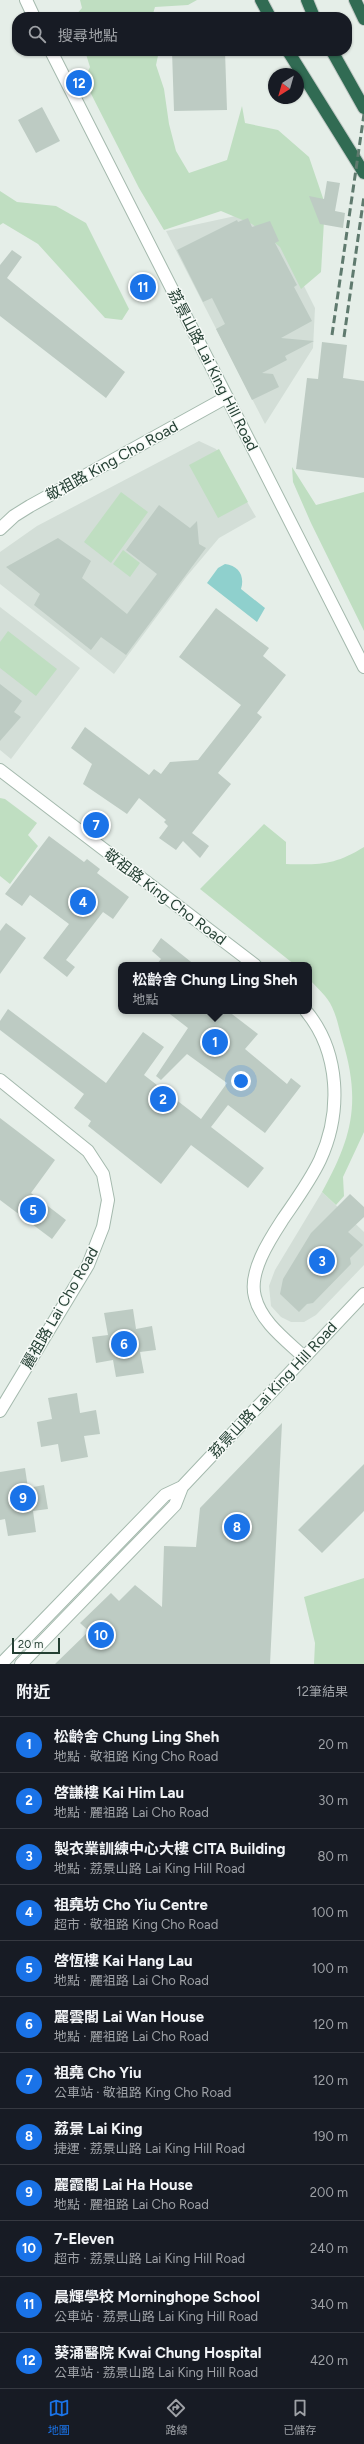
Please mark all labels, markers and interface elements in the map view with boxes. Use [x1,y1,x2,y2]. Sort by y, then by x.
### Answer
search box [12,12,352,56]
icon: search [26,23,48,45]
text: 搜尋地點 [58,27,118,45]
pin: 12 [66,68,92,98]
north arrow [268,68,304,104]
pin: 11 [130,272,156,302]
street label: 荔景山路 Lai King Hill Road [164,286,262,454]
street label: 敬祖路 King Cho Road [43,417,181,505]
pin: 7 [83,810,109,840]
street label: 敬祖路 King Cho Road [100,845,230,949]
pin: 4 [70,887,96,917]
popup [118,962,312,1014]
text: 松齡舍 Chung Ling Sheh [132,971,298,989]
text: 地點 [132,992,158,1007]
pin: 1 [202,1027,228,1057]
your location [231,1071,251,1091]
pin: 2 [150,1084,176,1114]
pin: 5 [20,1195,46,1225]
street label: 麗祖路 Lai Cho Road [18,1244,102,1372]
pin: 3 [309,1246,335,1276]
street label: 荔景山路 Lai King Hill Road [205,1318,341,1462]
pin: 6 [111,1329,137,1359]
pin: 9 [10,1483,36,1513]
pin: 8 [224,1512,250,1542]
pin: 10 [88,1620,114,1650]
scale bar [12,1636,60,1655]
text: 20 m [18,1638,43,1651]
text: 附近 [16,1682,50,1702]
text: 12筆結果 [296,1684,348,1699]
text: 松齡舍 Chung Ling Sheh [54,1728,219,1746]
text: 1 [26,1737,32,1752]
text: 20 m [318,1737,348,1752]
text: 地點 · 敬祖路 King Cho Road [54,1749,218,1764]
text: 啓謙樓 Kai Him Lau [54,1784,184,1802]
text: 2 [25,1793,33,1808]
text: 30 m [318,1793,348,1808]
text: 地點 · 麗祖路 Lai Cho Road [54,1805,209,1820]
text: 製衣業訓練中心大樓 CITA Building [54,1840,286,1858]
text: 3 [25,1849,33,1864]
text: 80 m [317,1849,348,1864]
text: 地點 · 荔景山路 Lai King Hill Road [54,1861,245,1876]
text: 祖堯坊 Cho Yiu Centre [54,1896,208,1914]
text: 4 [25,1905,33,1920]
text: 100 m [312,1905,348,1920]
text: 超市 · 敬祖路 King Cho Road [54,1917,218,1932]
text: 啓恆樓 Kai Hang Lau [54,1952,193,1970]
text: 5 [25,1961,33,1976]
text: 100 m [312,1961,348,1976]
text: 地點 · 麗祖路 Lai Cho Road [54,1973,209,1988]
text: 麗雲閣 Lai Wan House [54,2008,204,2026]
text: 6 [25,2017,33,2032]
text: 120 m [313,2017,348,2032]
text: 地點 · 麗祖路 Lai Cho Road [54,2029,209,2044]
text: 祖堯 Cho Yiu [54,2064,141,2082]
text: 7 [25,2073,33,2088]
text: 120 m [313,2073,348,2088]
text: 公車站 · 敬祖路 King Cho Road [54,2085,231,2100]
text: 荔景 Lai King [54,2120,143,2138]
text: 8 [25,2129,33,2144]
text: 190 m [313,2129,348,2144]
text: 捷運 · 荔景山路 Lai King Hill Road [54,2141,245,2156]
text: 麗霞閣 Lai Ha House [54,2176,193,2194]
text: 9 [25,2185,33,2200]
text: 200 m [310,2185,348,2200]
text: 地點 · 麗祖路 Lai Cho Road [54,2197,209,2212]
text: 7-Eleven [54,2230,114,2248]
text: 10 [22,2241,36,2256]
text: 240 m [310,2241,348,2256]
text: 超市 · 荔景山路 Lai King Hill Road [54,2251,245,2266]
text: 晨輝學校 Morninghope School [54,2288,260,2306]
text: 11 [24,2297,34,2312]
text: 340 m [310,2297,348,2312]
text: 公車站 · 荔景山路 Lai King Hill Road [54,2309,258,2324]
text: 葵涌醫院 Kwai Chung Hospital [54,2344,261,2362]
text: 12 [22,2353,36,2368]
text: 420 m [310,2353,348,2368]
text: 公車站 · 荔景山路 Lai King Hill Road [54,2365,258,2380]
tab: 地圖 [48,2397,70,2437]
tab: 路線 [165,2397,187,2437]
tab: 已儲存 [283,2397,316,2437]

